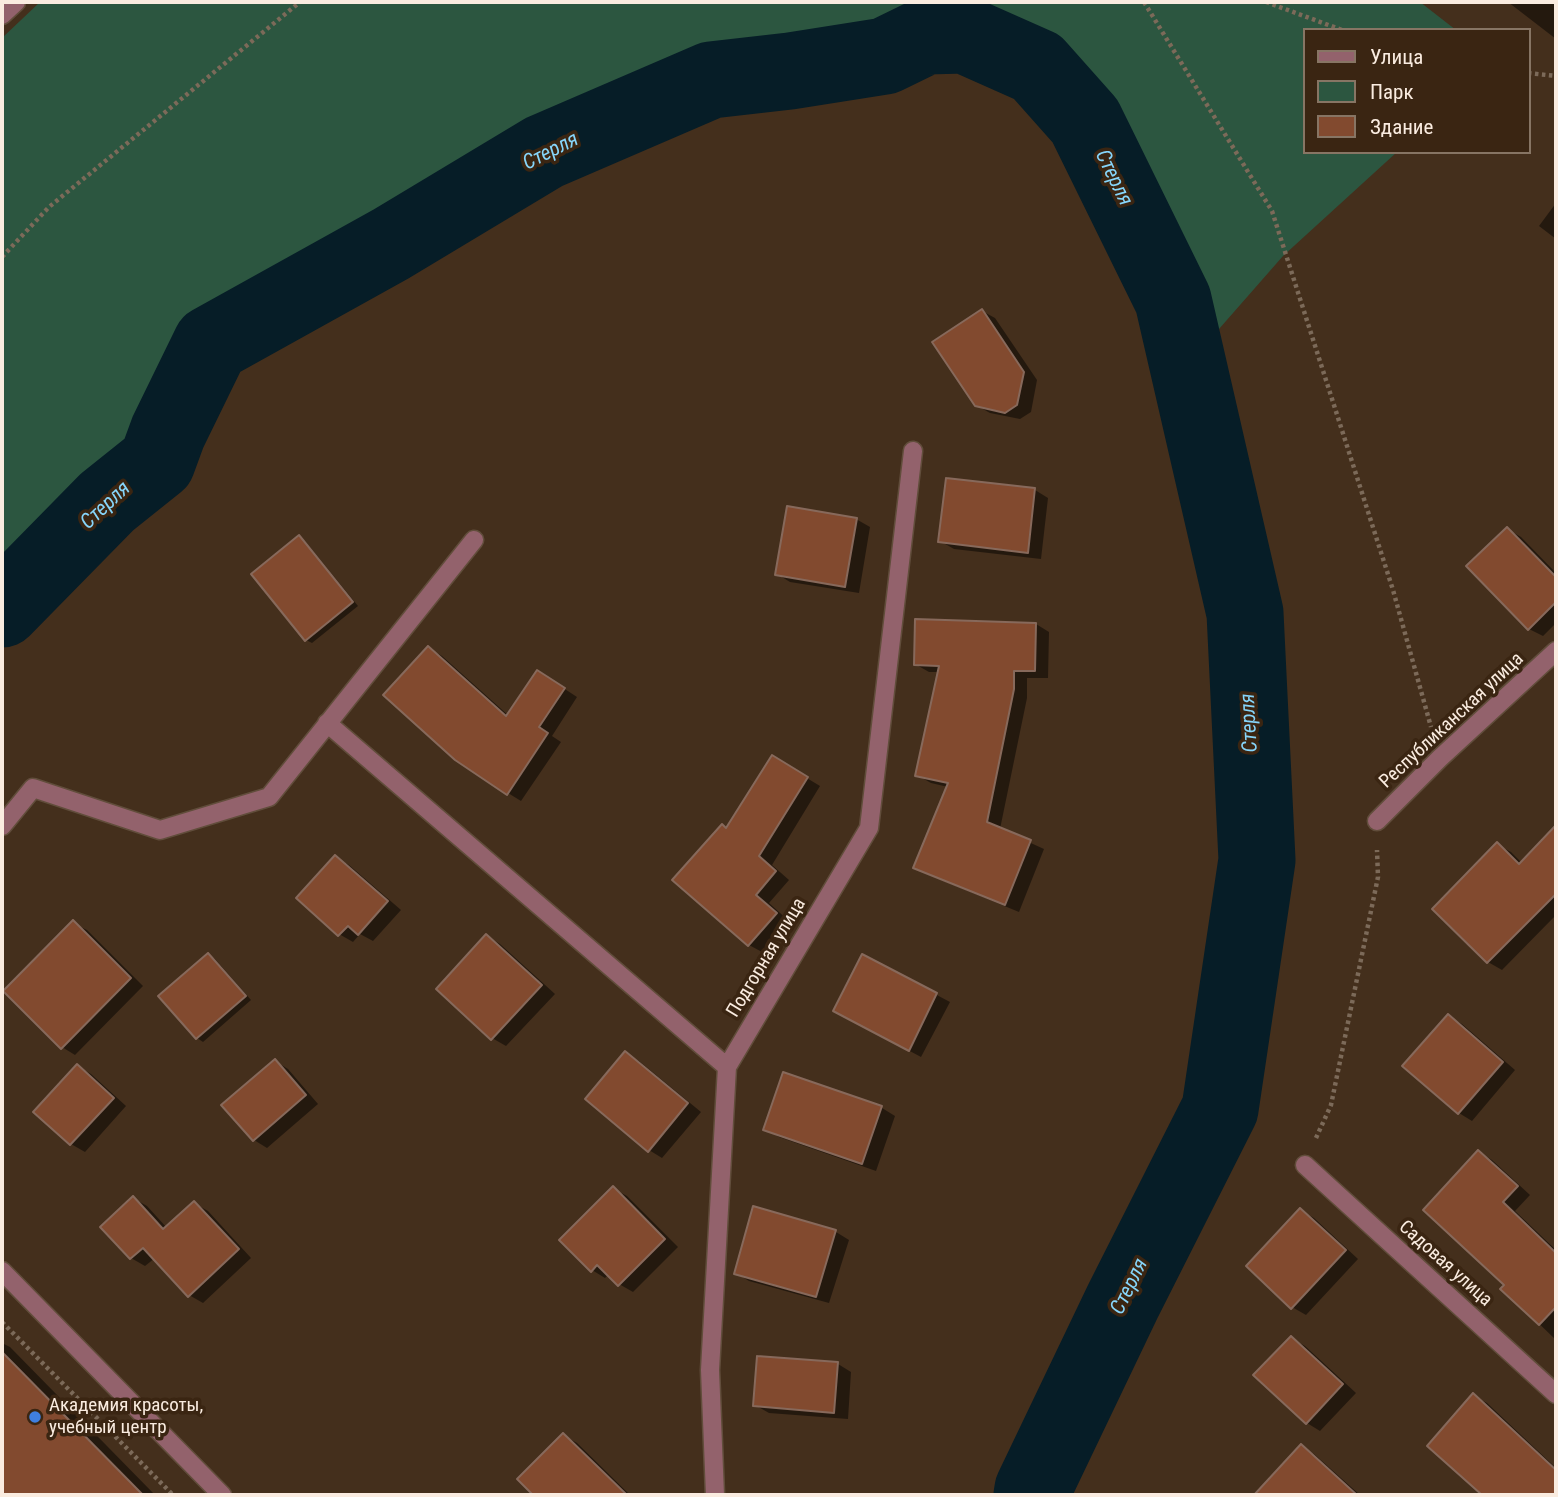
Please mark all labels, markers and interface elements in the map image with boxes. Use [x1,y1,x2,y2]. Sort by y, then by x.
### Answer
legend [1302,28,1530,154]
text: Улица [1370,45,1423,69]
text: Парк [1370,80,1414,104]
text: Здание [1370,115,1433,139]
water label: Стерля [519,127,583,177]
water label: Стерля [1089,146,1137,210]
water label: Стерля [76,477,136,535]
street label: Республиканская улица [1375,648,1529,794]
water label: Стерля [1236,693,1264,753]
street label: Подгорная улица [722,894,812,1022]
street label: Садовая улица [1394,1216,1496,1312]
water label: Стерля [1106,1255,1154,1319]
place label: Академия красоты, учебный центр [49,1395,203,1439]
marker: Академия красоты, учебный центр [27,1409,43,1425]

